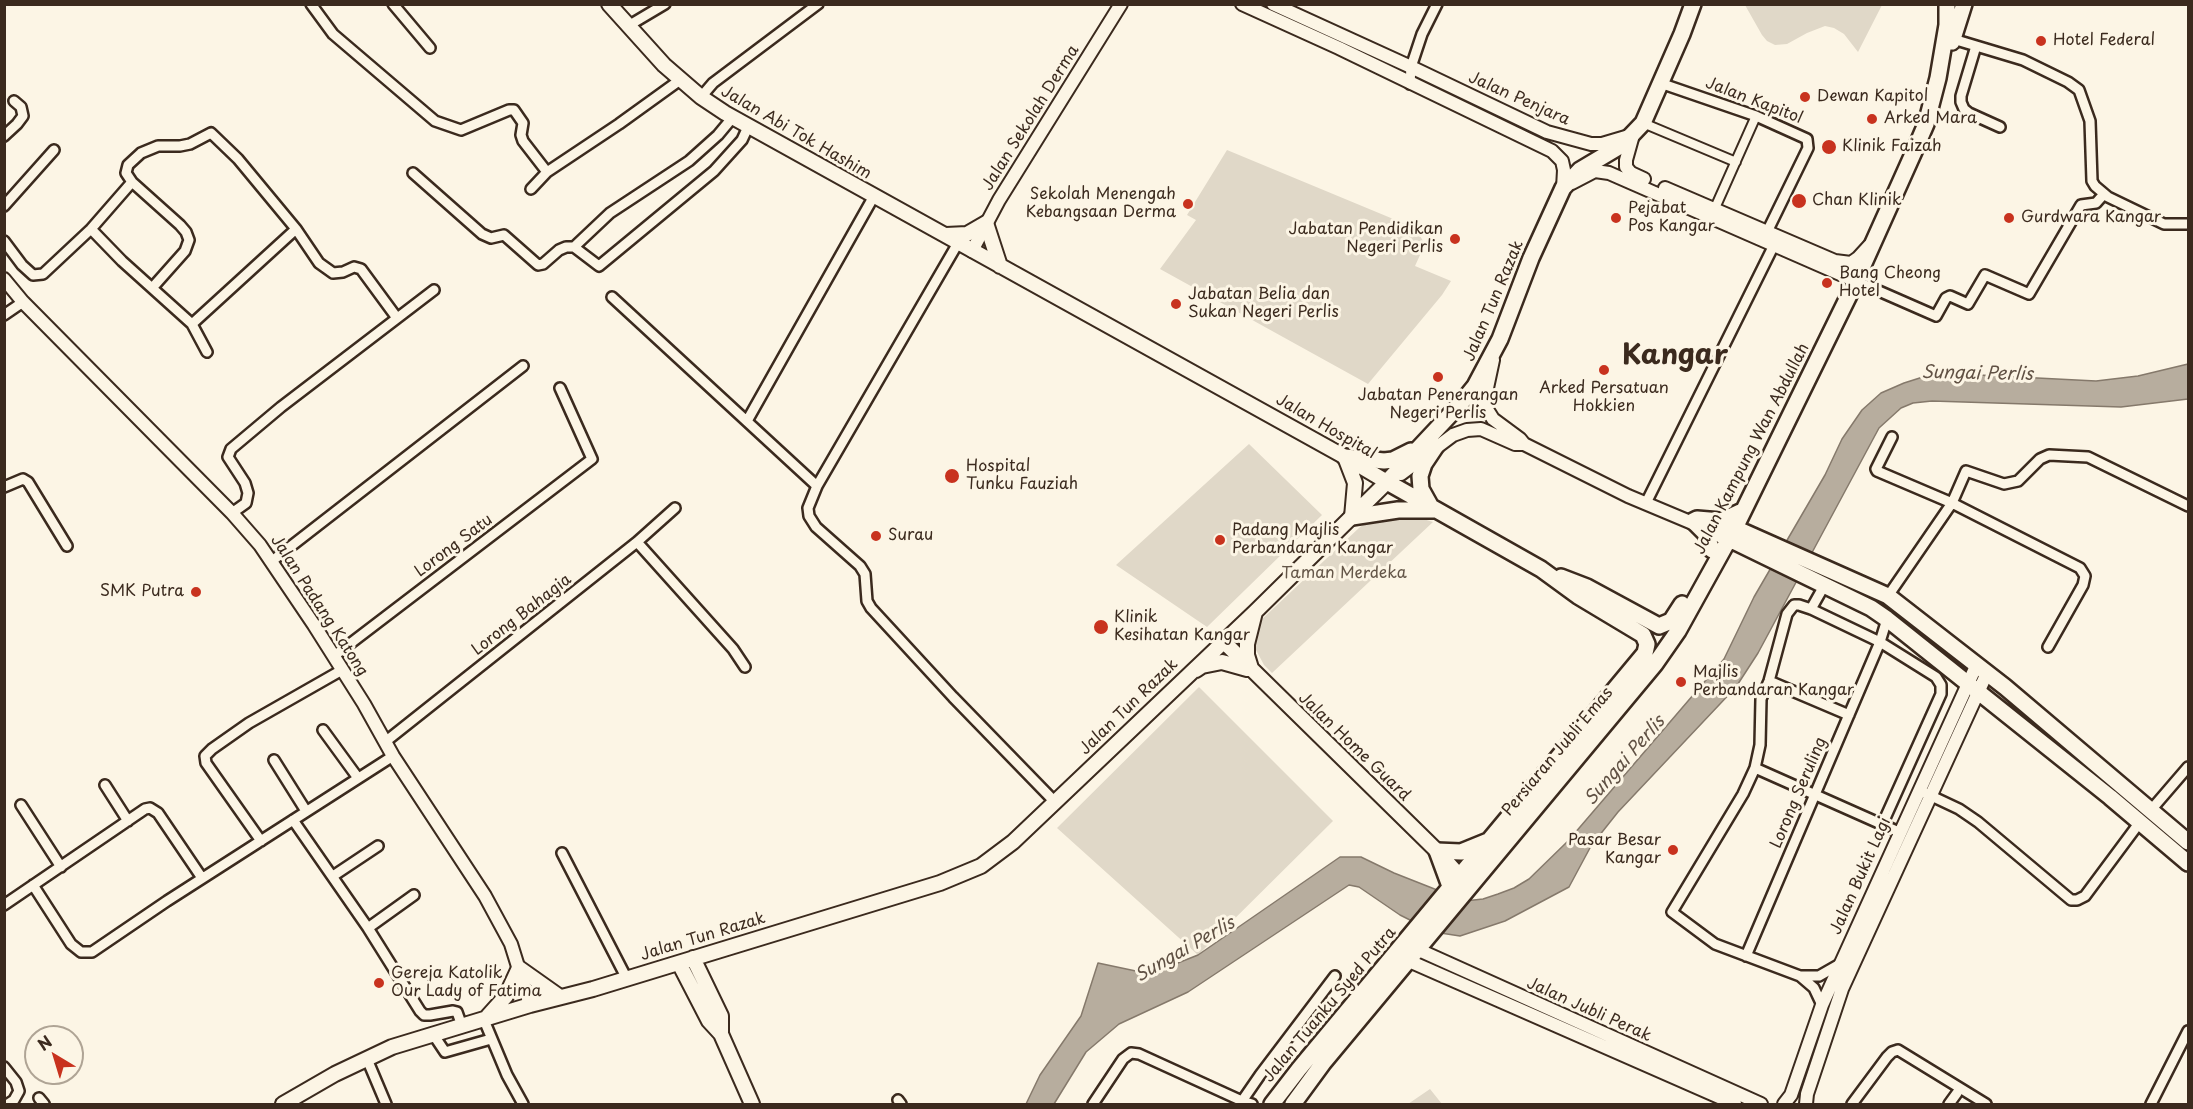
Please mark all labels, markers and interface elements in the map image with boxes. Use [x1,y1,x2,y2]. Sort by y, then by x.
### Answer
place label: Hotel Federal [2053,31,2155,51]
marker: Hotel Federal [2034,34,2048,48]
street label: Jalan Sekolah Derma [978,42,1084,194]
street label: Jalan Penjara [1465,68,1573,130]
street label: Jalan Kapitol [1703,74,1805,128]
street label: Jalan Abi Tok Hashim [717,82,875,184]
place label: Dewan Kapitol [1817,87,1928,107]
marker: Dewan Kapitol [1798,90,1812,104]
place label: Arked Mara [1884,109,1977,129]
marker: Arked Mara [1865,112,1879,126]
place label: Klinik Faizah [1842,137,1942,157]
marker: Klinik Faizah [1820,138,1838,156]
place label: Sekolah Menengah Kebangsaan Derma [1026,185,1176,223]
place label: Chan Klinik [1812,191,1902,211]
marker: Chan Klinik [1790,192,1808,210]
marker: Sekolah Menengah Kebangsaan Derma [1181,197,1195,211]
place label: Pejabat Pos Kangar [1628,199,1715,237]
place label: Gurdwara Kangar [2021,208,2161,228]
marker: Pejabat Pos Kangar [1609,211,1623,225]
marker: Gurdwara Kangar [2002,211,2016,225]
place label: Jabatan Pendidikan Negeri Perlis [1289,220,1443,258]
marker: Jabatan Pendidikan Negeri Perlis [1448,232,1462,246]
street label: Jalan Tun Razak [1460,238,1528,364]
place label: Bang Cheong Hotel [1839,264,1941,302]
marker: Bang Cheong Hotel [1820,276,1834,290]
place label: Jabatan Belia dan Sukan Negeri Perlis [1188,285,1339,323]
marker: Jabatan Belia dan Sukan Negeri Perlis [1169,297,1183,311]
district label: Kangar [1622,339,1728,373]
street label: Jalan Kampung Wan Abdullah [1690,340,1814,558]
water label: Sungai Perlis [1921,362,2033,386]
marker: Arked Persatuan Hokkien [1597,363,1611,377]
marker: Jabatan Penerangan Negeri Perlis [1431,370,1445,384]
place label: Arked Persatuan Hokkien [1539,379,1669,417]
place label: Jabatan Penerangan Negeri Perlis [1358,386,1518,424]
street label: Jalan Hospital [1272,390,1380,464]
place label: Hospital Tunku Fauziah [966,457,1078,495]
marker: Hospital Tunku Fauziah [943,467,961,485]
street label: Lorong Satu [411,511,497,581]
place label: Padang Majlis Perbandaran Kangar [1232,521,1393,559]
place label: Surau [888,526,933,546]
marker: Surau [869,529,883,543]
street label: Jalan Padang Katong [266,532,372,680]
marker: Padang Majlis Perbandaran Kangar [1213,533,1227,547]
park label: Taman Merdeka [1281,564,1407,584]
street label: Lorong Bahagia [468,570,576,660]
place label: SMK Putra [100,582,184,602]
marker: SMK Putra [189,585,203,599]
place label: Klinik Kesihatan Kangar [1114,608,1250,646]
marker: Klinik Kesihatan Kangar [1092,618,1110,636]
street label: Jalan Tun Razak [1076,655,1182,759]
place label: Majlis Perbandaran Kangar [1693,663,1854,701]
marker: Majlis Perbandaran Kangar [1674,675,1688,689]
street label: Persiaran Jubli Emas [1499,684,1617,820]
street label: Jalan Home Guard [1294,689,1414,805]
water label: Sungai Perlis [1580,712,1670,810]
street label: Lorong Seruling [1767,735,1831,851]
street label: Jalan Bukit Lagi [1827,814,1895,938]
place label: Pasar Besar Kangar [1568,831,1661,869]
marker: Pasar Besar Kangar [1666,843,1680,857]
street label: Jalan Tun Razak [638,909,768,965]
water label: Sungai Perlis [1131,913,1239,987]
street label: Jalan Tuanku Syed Putra [1259,924,1401,1086]
place label: Gereja Katolik Our Lady of Fatima [391,964,541,1002]
street label: Jalan Jubli Perak [1524,974,1654,1046]
marker: Gereja Katolik Our Lady of Fatima [372,976,386,990]
north arrow [24,1025,84,1085]
text: N [32,1029,57,1056]

